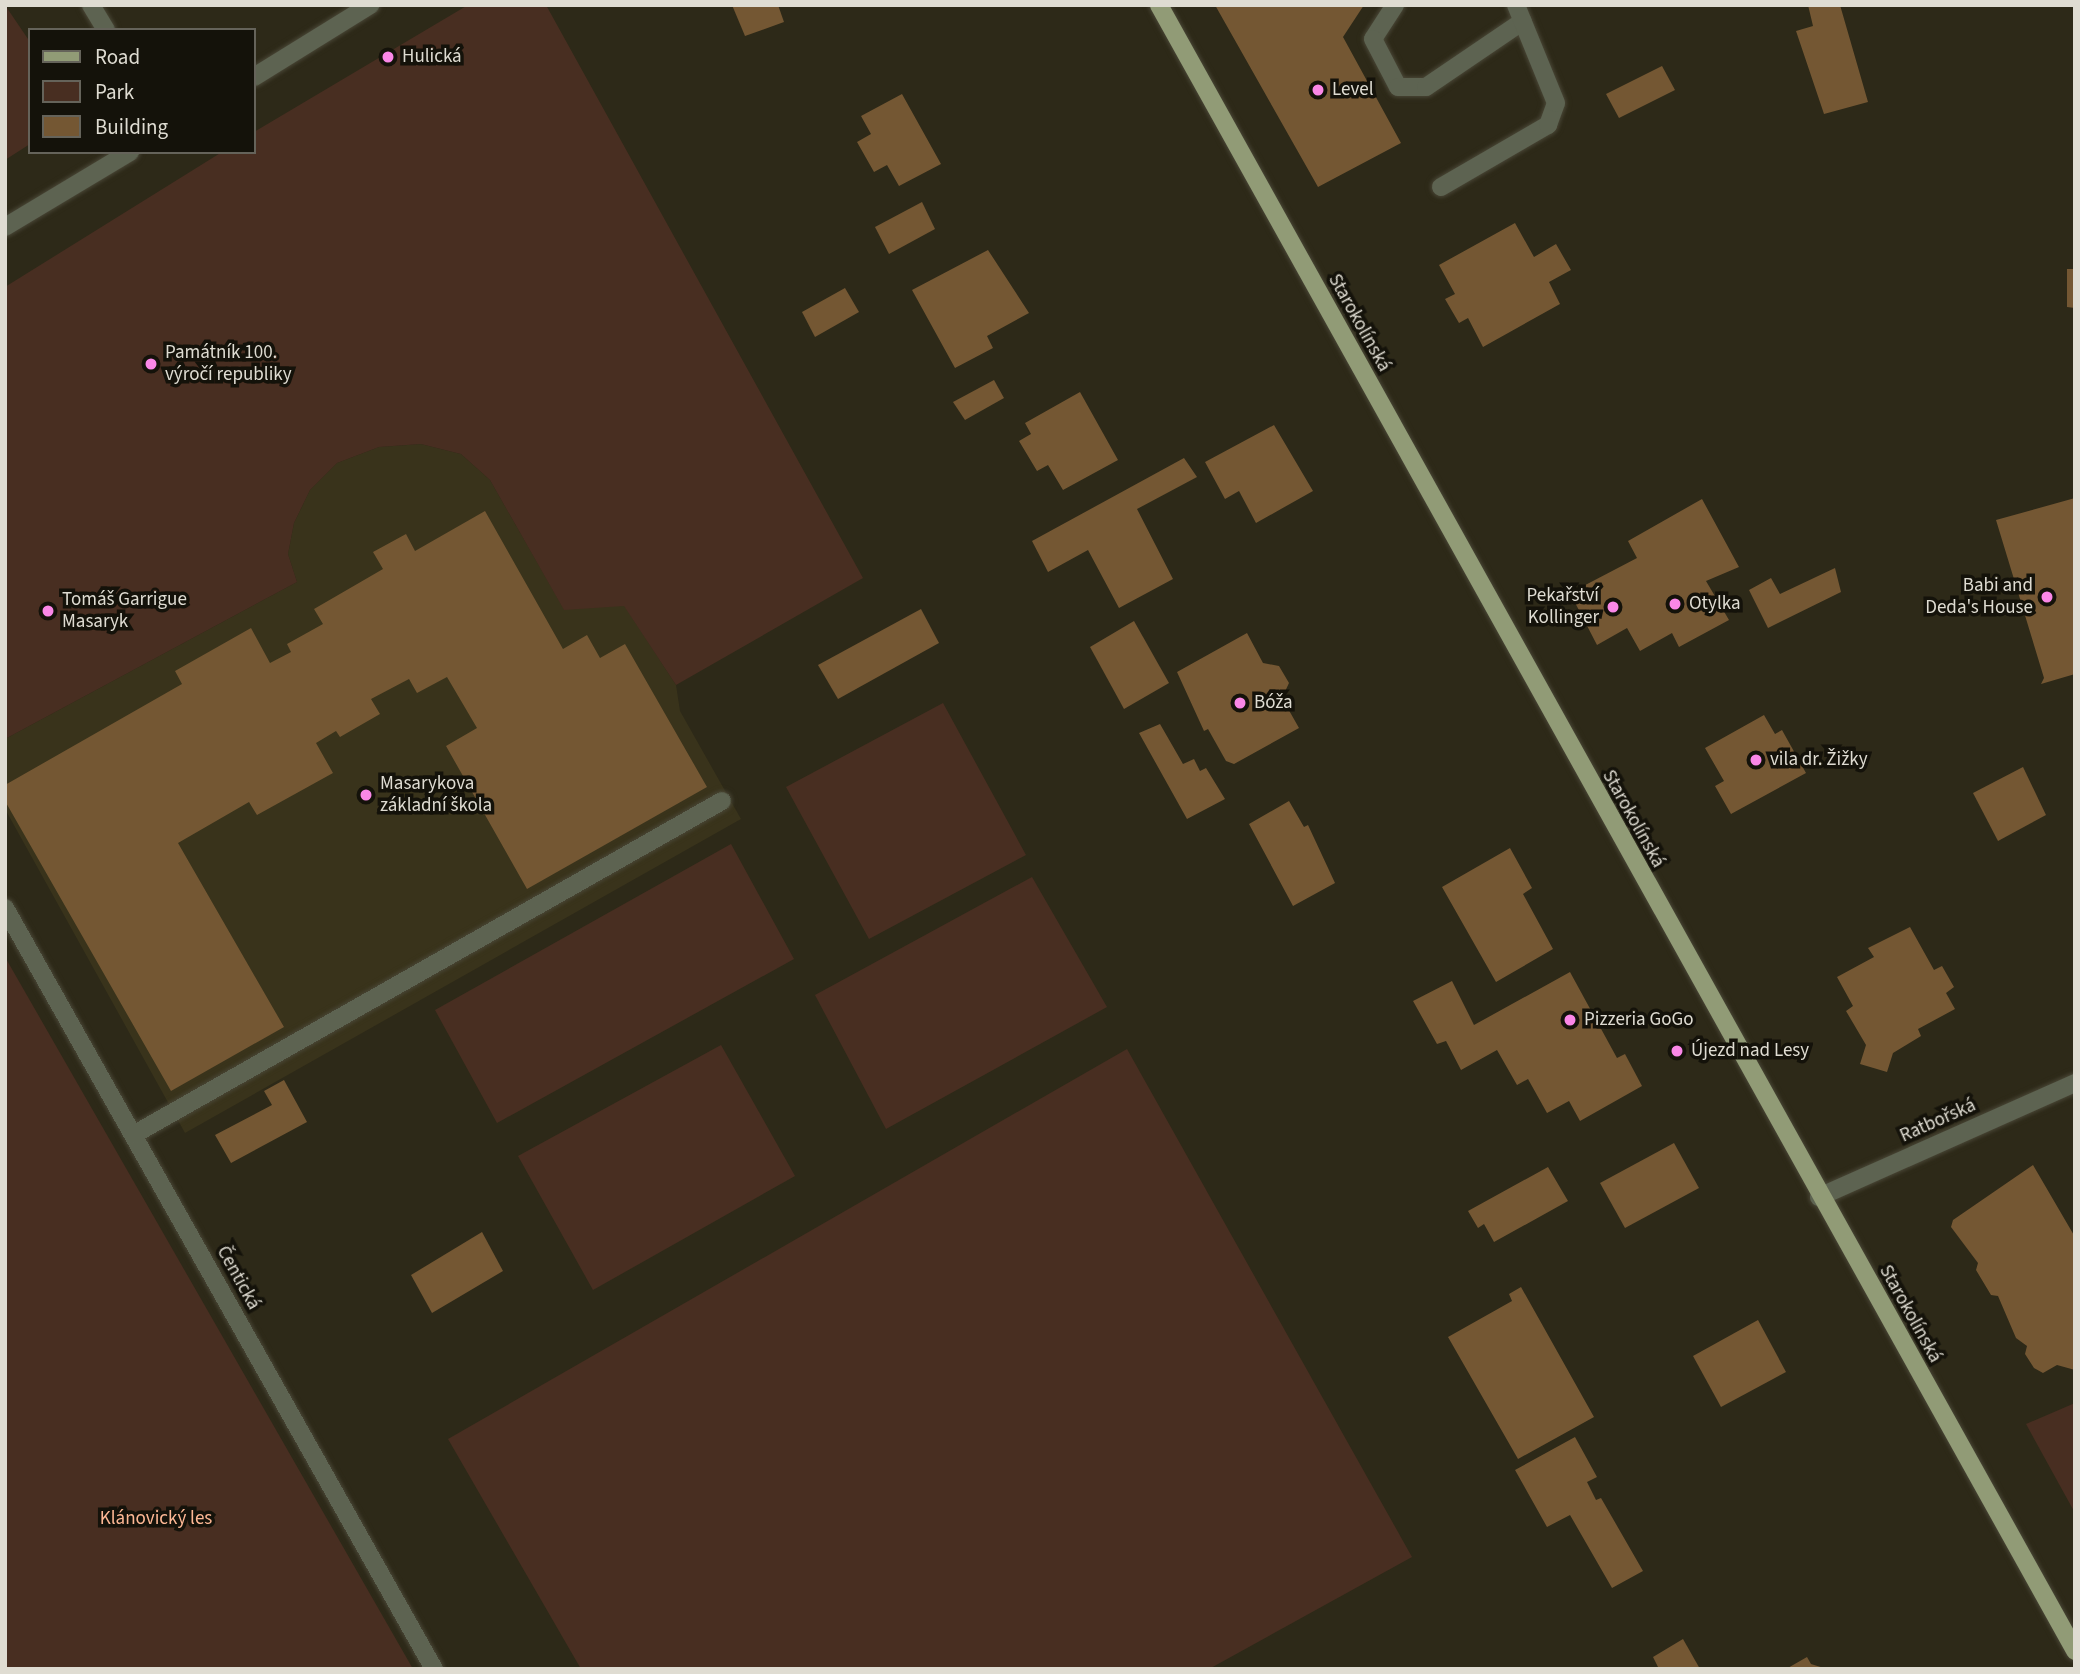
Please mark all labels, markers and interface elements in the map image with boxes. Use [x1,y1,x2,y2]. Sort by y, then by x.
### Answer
legend [28,28,256,154]
text: Road [95,42,140,72]
place label: Hulická [402,46,462,68]
marker: Hulická [380,49,396,65]
text: Park [95,77,134,107]
place label: Level [1332,79,1374,101]
marker: Level [1310,82,1326,98]
text: Building [95,112,168,142]
street label: Starokolínská [1323,270,1395,376]
place label: Památník 100. výročí republiky [165,342,292,386]
marker: Památník 100. výročí republiky [143,356,159,372]
place label: Babi and Deda's House [1925,575,2033,619]
place label: Pekařství Kollinger [1526,585,1599,629]
place label: Tomáš Garrigue Masaryk [62,589,187,633]
marker: Babi and Deda's House [2039,589,2055,605]
place label: Otylka [1689,593,1741,615]
marker: Otylka [1667,596,1683,612]
marker: Pekařství Kollinger [1605,599,1621,615]
marker: Tomáš Garrigue Masaryk [40,603,56,619]
place label: Bóža [1254,692,1293,714]
marker: Bóža [1232,695,1248,711]
place label: vila dr. Žižky [1770,749,1868,771]
marker: vila dr. Žižky [1748,752,1764,768]
street label: Starokolínská [1597,766,1669,872]
place label: Masarykova základní škola [380,773,492,817]
marker: Masarykova základní škola [358,787,374,803]
place label: Pizzeria GoGo [1584,1009,1693,1031]
marker: Pizzeria GoGo [1562,1012,1578,1028]
place label: Újezd nad Lesy [1691,1040,1809,1062]
marker: Újezd nad Lesy [1669,1043,1685,1059]
street label: Ratbořská [1897,1094,1979,1148]
street label: Čentická [211,1242,265,1314]
street label: Starokolínská [1874,1261,1946,1367]
park label: Klánovický les [100,1508,212,1530]

